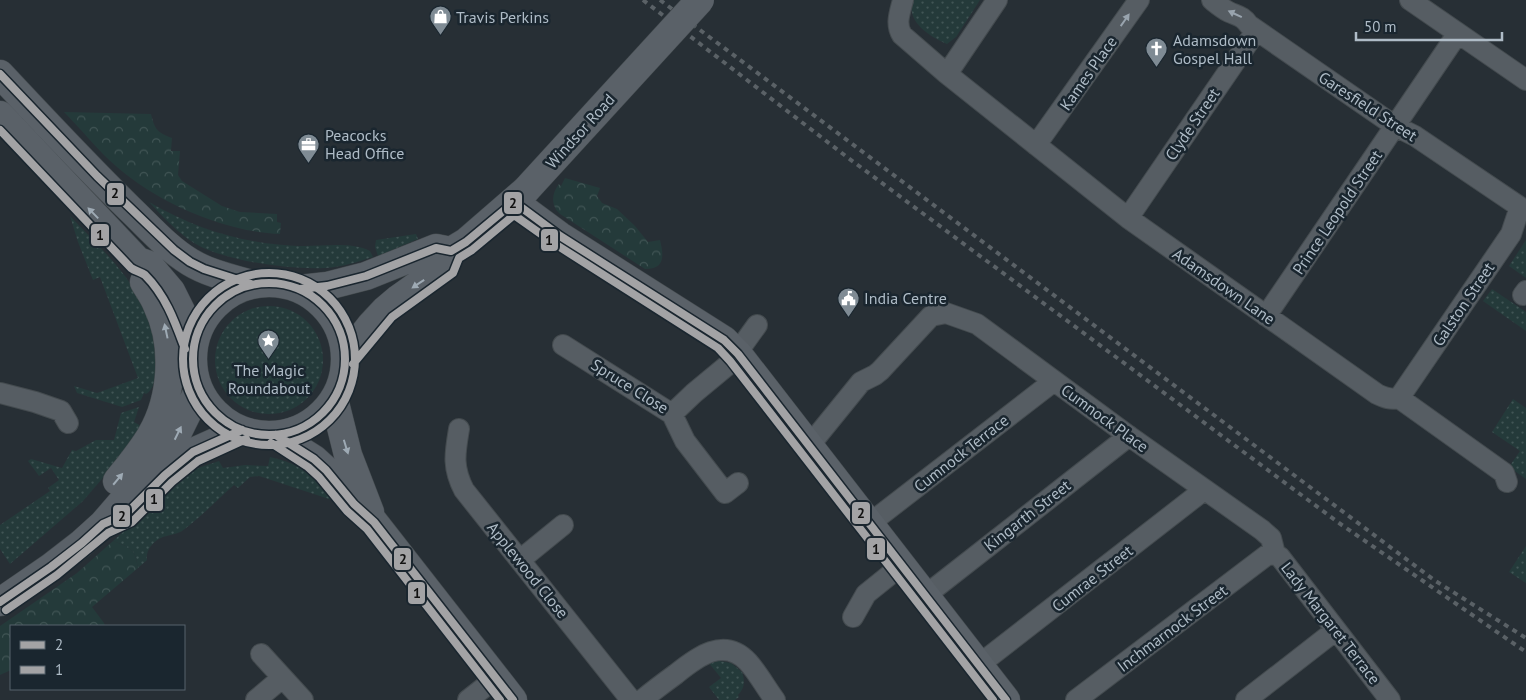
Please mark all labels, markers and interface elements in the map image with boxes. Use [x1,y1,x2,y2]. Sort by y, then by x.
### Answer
shop icon: Travis Perkins [428,5,452,36]
place label: Travis Perkins [456,7,549,27]
one-way arrow [1228,10,1242,18]
scale bar [1356,10,1502,42]
one-way arrow [1120,13,1130,27]
text: 50 m [1364,17,1397,36]
place label: Adamsdown Gospel Hall [1173,30,1256,68]
street label: Kames Place [1055,32,1121,114]
church icon: Adamsdown Gospel Hall [1145,37,1169,68]
street label: Garesfield Street [1315,67,1421,146]
street label: Clyde Street [1160,83,1224,164]
street label: Windsor Road [541,89,619,173]
place label: Peacocks Head Office [325,125,404,163]
office icon: Peacocks Head Office [297,132,321,163]
street label: Prince Leopold Street [1288,146,1386,278]
line badge: 2 [106,182,125,206]
text: 2 [111,184,119,202]
line badge: 2 [503,191,523,215]
text: 2 [509,194,517,212]
one-way arrow [87,208,99,220]
line badge: 1 [90,223,110,247]
text: 1 [96,226,104,244]
line badge: 1 [540,228,559,252]
text: 1 [545,231,553,249]
street label: Adamsdown Lane [1169,243,1279,329]
street label: Galston Street [1428,258,1499,350]
one-way arrow [412,279,425,289]
public building icon: India Centre [836,286,860,317]
place label: India Centre [864,288,947,308]
one-way arrow [161,323,169,339]
place icon: The Magic Roundabout [257,329,281,360]
street label: Spruce Close [588,354,672,418]
place label: The Magic Roundabout [228,360,311,398]
street label: Cumnock Place [1057,380,1153,456]
street label: Cumnock Terrace [910,410,1012,496]
one-way arrow [174,426,182,440]
one-way arrow [342,439,350,454]
one-way arrow [112,474,124,486]
street label: Kingarth Street [980,475,1075,555]
line badge: 1 [145,488,164,512]
text: 1 [150,490,158,508]
line badge: 2 [851,501,871,525]
line badge: 2 [112,504,131,528]
text: 2 [857,504,865,522]
text: 2 [118,507,126,525]
street label: Applewood Close [483,518,573,622]
line badge: 1 [866,537,886,561]
text: 1 [872,540,880,558]
street label: Cumrae Street [1048,540,1137,616]
line badge: 2 [393,547,412,571]
text: 2 [399,550,407,568]
street label: Lady Margaret Terrace [1277,558,1385,688]
street label: Inchmarnock Street [1113,580,1231,676]
line badge: 1 [407,581,426,605]
text: 1 [413,584,421,602]
legend [10,625,185,690]
text: 2 [55,635,63,654]
text: 1 [55,660,63,679]

